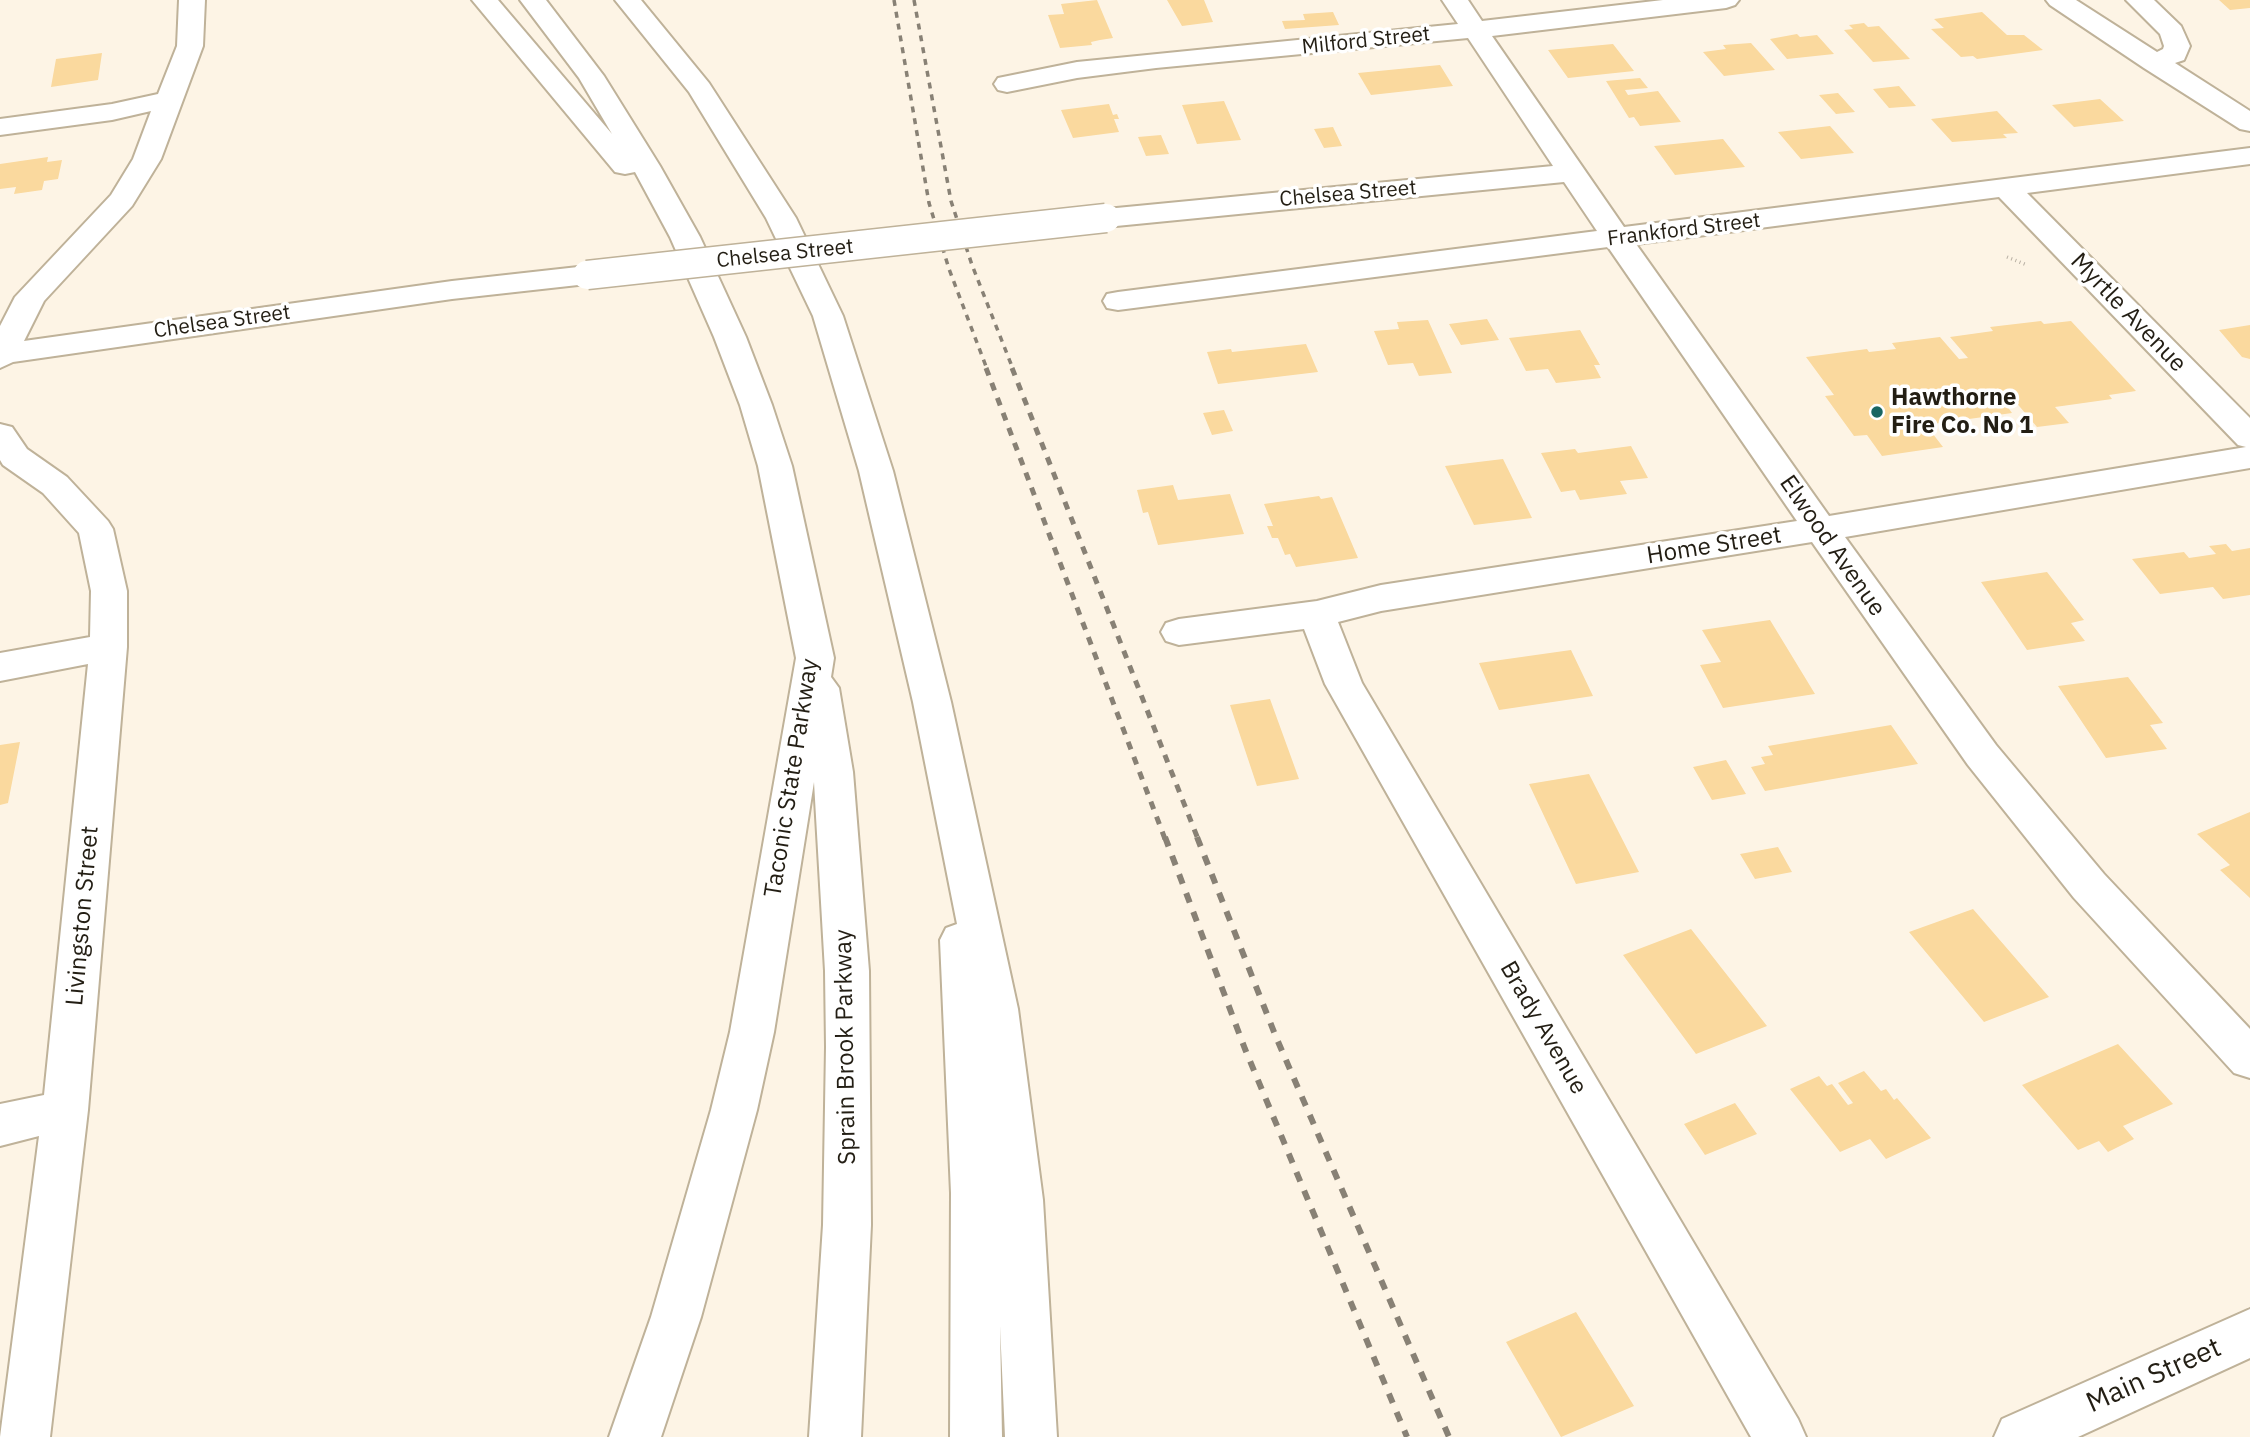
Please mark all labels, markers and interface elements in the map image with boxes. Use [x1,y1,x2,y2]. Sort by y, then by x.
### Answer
street label: Milford Street [1301,22,1431,60]
street label: Chelsea Street [1278,175,1418,213]
street label: Frankford Street [1606,208,1762,252]
street label: Chelsea Street [715,234,855,274]
street label: Myrtle Avenue [2064,248,2192,378]
street label: Chelsea Street [152,300,292,344]
place label: Hawthorne Fire Co. No 1 [1891,384,2034,440]
marker: Hawthorne Fire Co. No 1 [1869,404,1885,420]
street label: Elwood Avenue [1773,470,1891,622]
street label: Home Street [1645,521,1783,571]
street label: Taconic State Parkway [759,657,825,899]
street label: Livingston Street [61,825,105,1007]
street label: Sprain Brook Parkway [830,929,862,1165]
street label: Brady Avenue [1493,956,1593,1100]
street label: Main Street [2081,1331,2227,1421]

